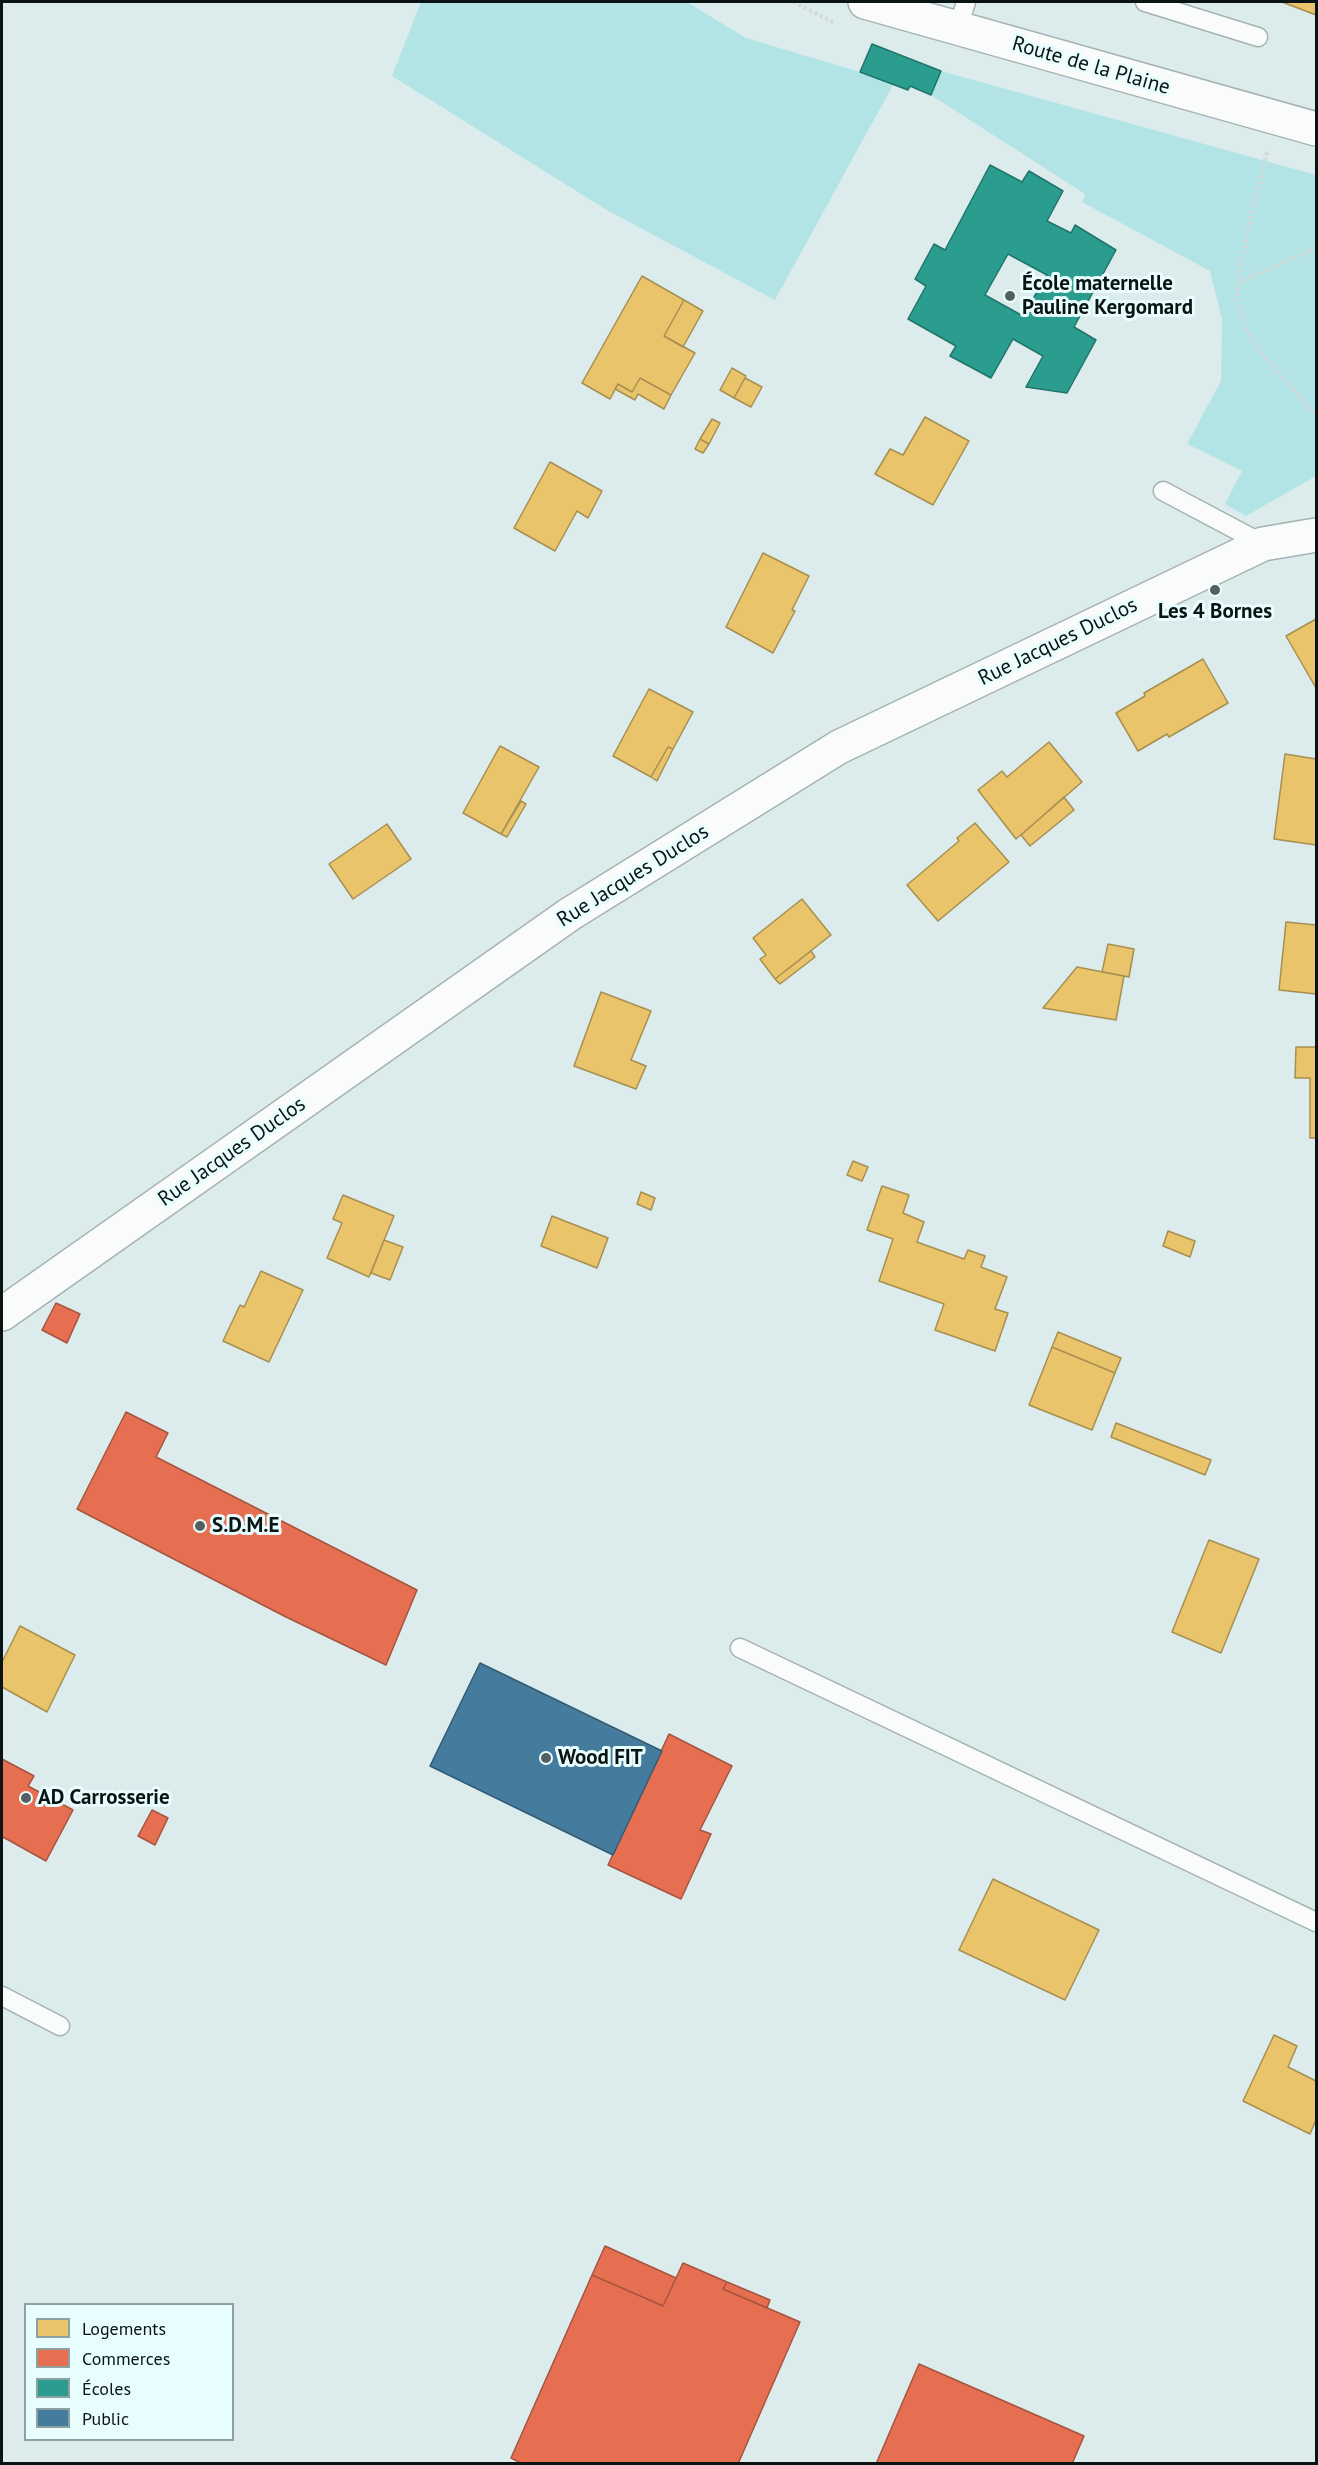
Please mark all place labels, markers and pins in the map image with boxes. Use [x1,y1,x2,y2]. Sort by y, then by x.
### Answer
place label: École maternelle Pauline Kergomard [1022,271,1193,321]
marker: École maternelle Pauline Kergomard [1003,289,1017,303]
marker: Les 4 Bornes [1208,583,1222,597]
place label: Les 4 Bornes [1158,599,1272,625]
place label: S.D.M.E [212,1513,279,1539]
marker: S.D.M.E [193,1519,207,1533]
place label: Wood FIT [558,1745,643,1771]
marker: Wood FIT [539,1751,553,1765]
place label: AD Carrosserie [38,1785,170,1811]
marker: AD Carrosserie [19,1791,33,1805]

